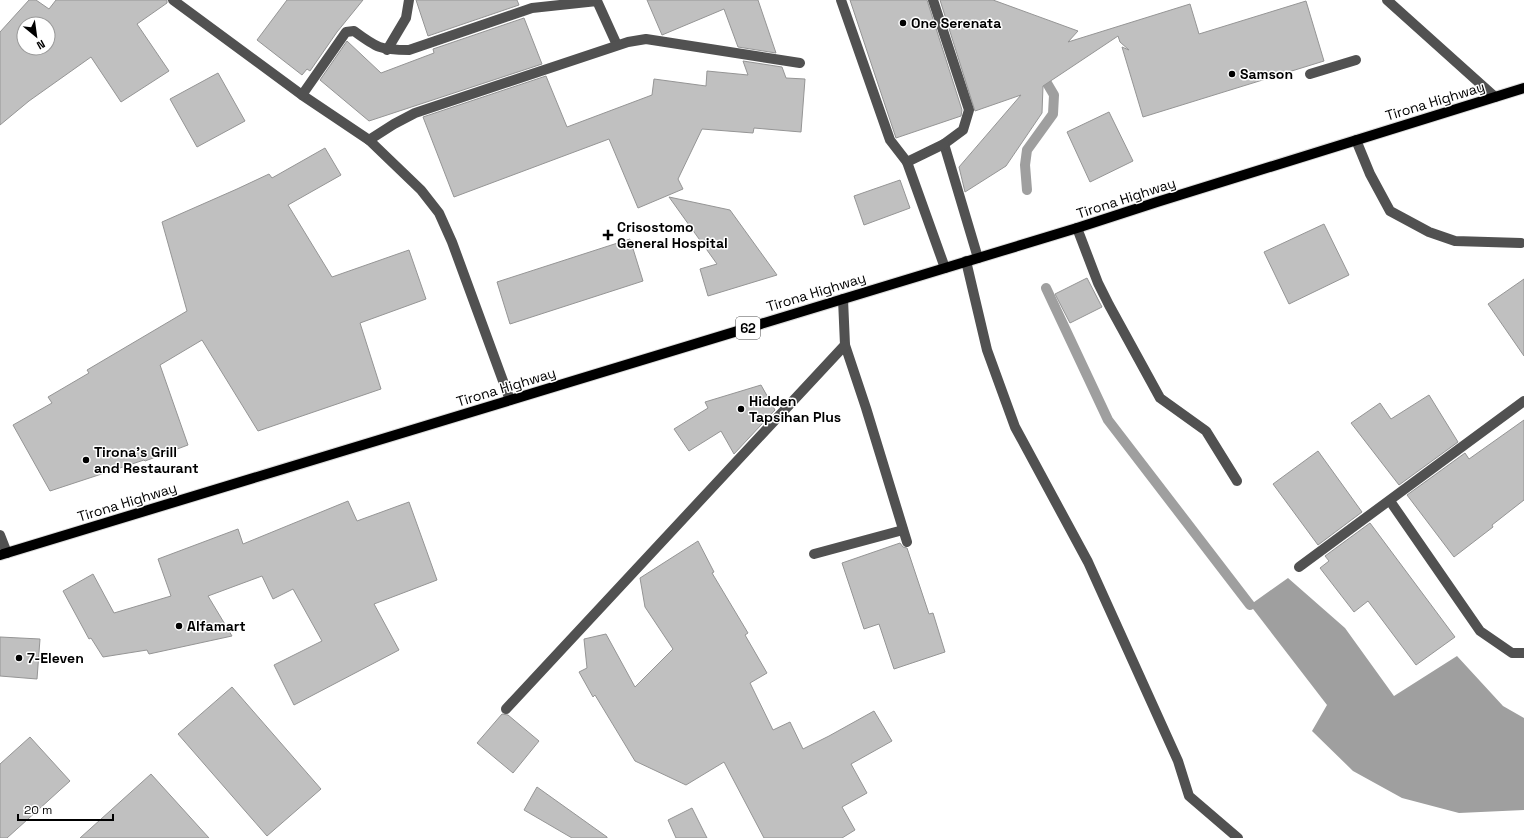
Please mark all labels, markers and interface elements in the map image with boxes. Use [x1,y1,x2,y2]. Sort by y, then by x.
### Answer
place label: One Serenata [911,14,1001,32]
north arrow [16,16,56,56]
marker: One Serenata [898,18,908,28]
text: N [34,37,47,53]
place label: Samson [1240,65,1293,83]
marker: Samson [1227,69,1237,79]
street label: Tirona Highway [1383,77,1487,125]
street label: Tirona Highway [1074,174,1178,222]
place label: Crisostomo General Hospital [617,218,728,252]
marker: Crisostomo General Hospital [602,229,614,241]
street label: Tirona Highway [764,268,868,316]
road number: 62 [736,317,760,339]
street label: Tirona Highway [454,363,558,411]
place label: Hidden Tapsihan Plus [749,392,841,426]
marker: Hidden Tapsihan Plus [736,404,746,414]
place label: Tirona's Grill and Restaurant [94,443,199,477]
marker: Tirona's Grill and Restaurant [81,455,91,465]
street label: Tirona Highway [75,478,179,526]
place label: Alfamart [187,617,246,635]
marker: Alfamart [174,621,184,631]
place label: 7-Eleven [27,649,84,667]
marker: 7-Eleven [14,653,24,663]
scale bar [18,796,113,822]
text: 20 m [24,802,52,818]

